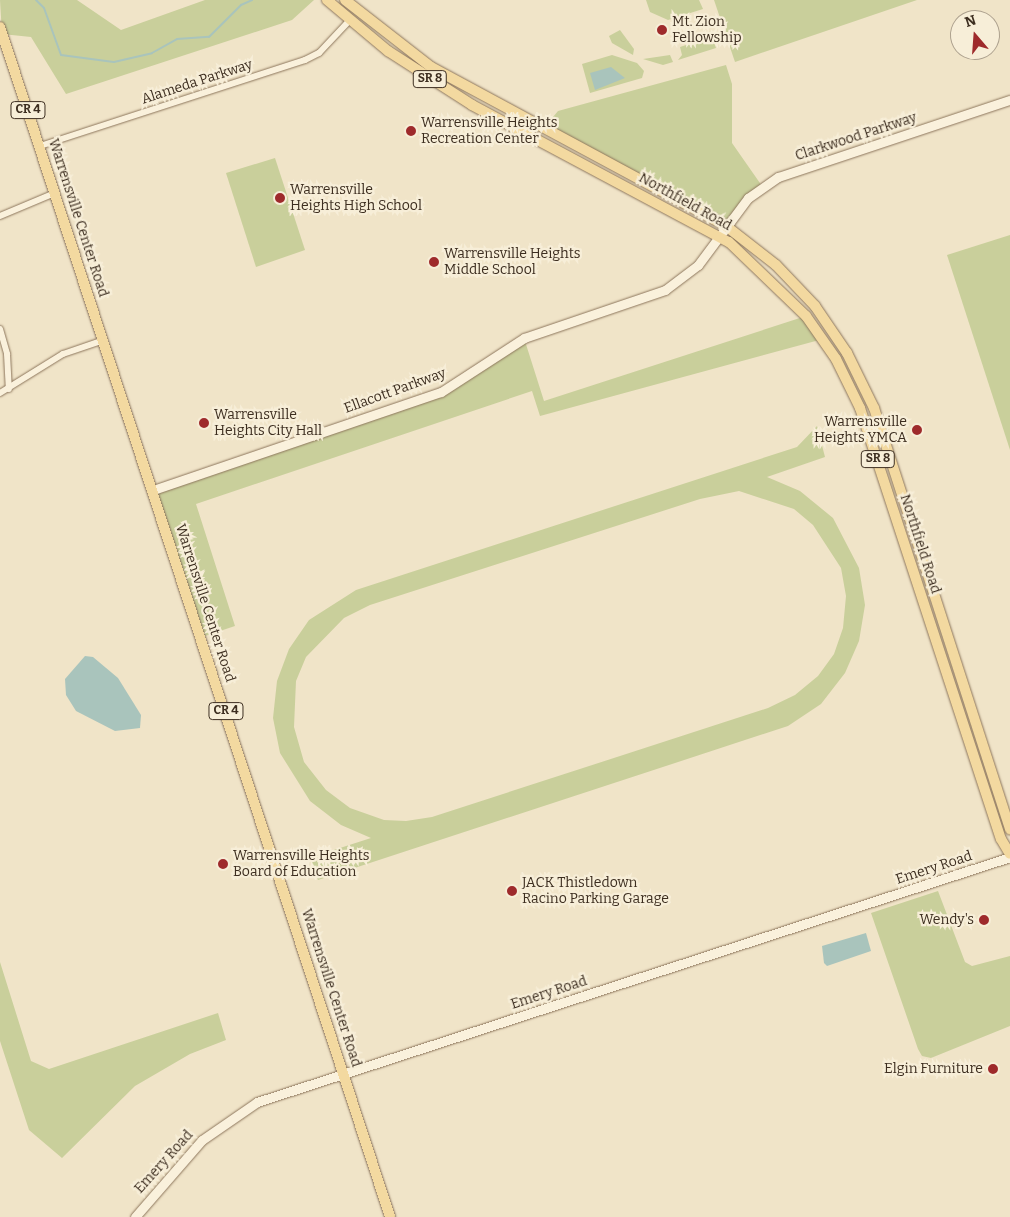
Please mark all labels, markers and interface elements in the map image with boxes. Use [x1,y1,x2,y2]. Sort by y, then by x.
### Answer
north arrow [950,10,1000,60]
text: N [963,11,978,31]
place label: Mt. Zion Fellowship [672,14,742,46]
marker: Mt. Zion Fellowship [656,24,668,36]
street label: Alameda Parkway [139,56,255,108]
road number: SR 8 [412,70,448,88]
road number: CR 4 [9,100,47,120]
street label: Clarkwood Parkway [793,109,919,165]
place label: Warrensville Heights Recreation Center [421,115,557,148]
marker: Warrensville Heights Recreation Center [405,125,417,137]
street label: Warrensville Center Road [44,137,112,299]
street label: Northfield Road [636,170,734,234]
place label: Warrensville Heights High School [290,182,422,214]
marker: Warrensville Heights High School [274,192,286,204]
place label: Warrensville Heights Middle School [444,246,580,278]
marker: Warrensville Heights Middle School [428,256,440,268]
street label: Ellacott Parkway [342,365,448,417]
place label: Warrensville Heights City Hall [214,407,322,440]
place label: Warrensville Heights YMCA [814,414,907,447]
marker: Warrensville Heights City Hall [198,417,210,429]
marker: Warrensville Heights YMCA [911,424,923,436]
road number: SR 8 [860,449,896,468]
street label: Northfield Road [896,492,944,596]
street label: Warrensville Center Road [171,522,239,684]
road number: CR 4 [207,701,245,720]
place label: Warrensville Heights Board of Education [233,848,369,880]
street label: Emery Road [894,848,974,888]
marker: Warrensville Heights Board of Education [217,858,229,870]
place label: JACK Thistledown Racino Parking Garage [522,875,669,908]
marker: JACK Thistledown Racino Parking Garage [506,885,518,897]
street label: Warrensville Center Road [297,907,365,1069]
place label: Wendy's [919,912,974,928]
marker: Wendy's [978,914,990,926]
street label: Emery Road [509,973,589,1013]
place label: Elgin Furniture [884,1061,983,1077]
marker: Elgin Furniture [987,1063,999,1075]
street label: Emery Road [131,1127,197,1197]

